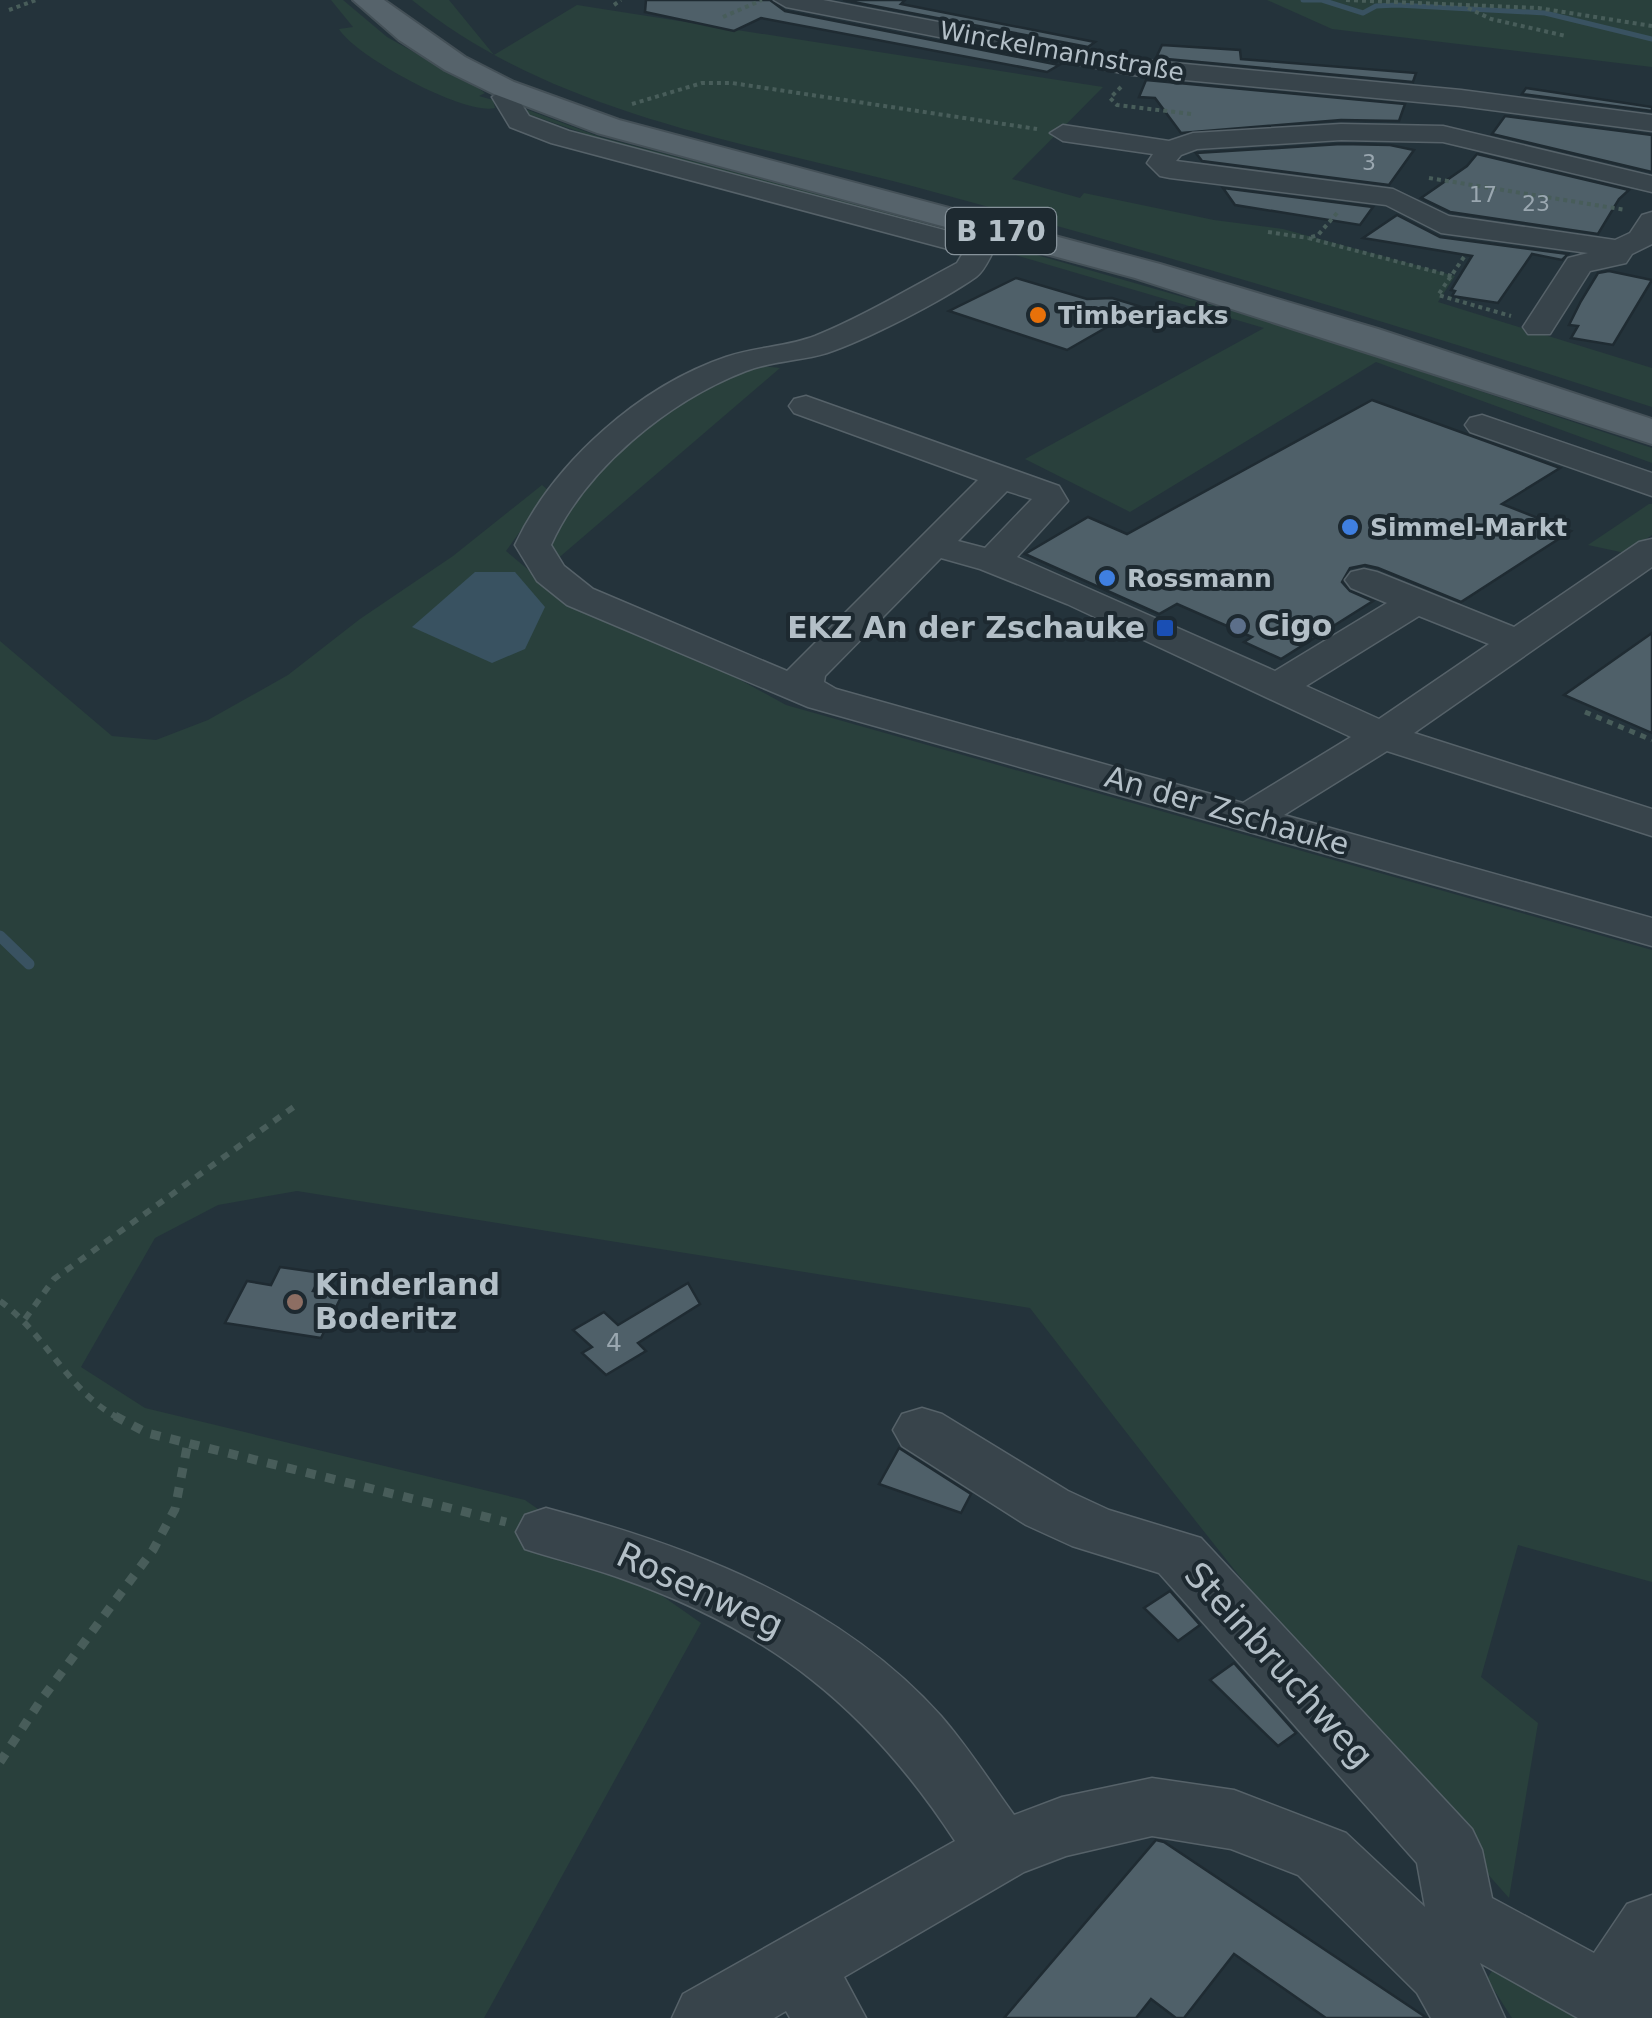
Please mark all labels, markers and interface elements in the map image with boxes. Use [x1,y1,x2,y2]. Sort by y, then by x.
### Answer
street label: Winckelmannstraße [938,16,1186,87]
house number: 3 [1362,150,1376,175]
house number: 17 [1469,182,1497,207]
house number: 23 [1522,191,1550,216]
road number: B 170 [946,208,1056,254]
place label: Timberjacks [1058,301,1229,330]
marker: Timberjacks [1027,304,1049,326]
place label: Simmel-Markt [1370,513,1567,542]
marker: Simmel-Markt [1339,516,1361,538]
place label: Rossmann [1127,564,1272,593]
marker: Rossmann [1096,567,1118,589]
place label: Cigo [1258,608,1332,643]
place label: EKZ An der Zschauke [787,610,1145,645]
marker: Cigo [1227,615,1249,637]
marker: EKZ An der Zschauke [1154,617,1176,639]
street label: An der Zschauke [1101,759,1353,862]
place label: Kinderland Boderitz [315,1267,500,1336]
marker: Kinderland Boderitz [284,1291,306,1313]
house number: 4 [606,1328,622,1357]
street label: Rosenweg [611,1534,789,1646]
street label: Steinbruchweg [1176,1554,1382,1776]

